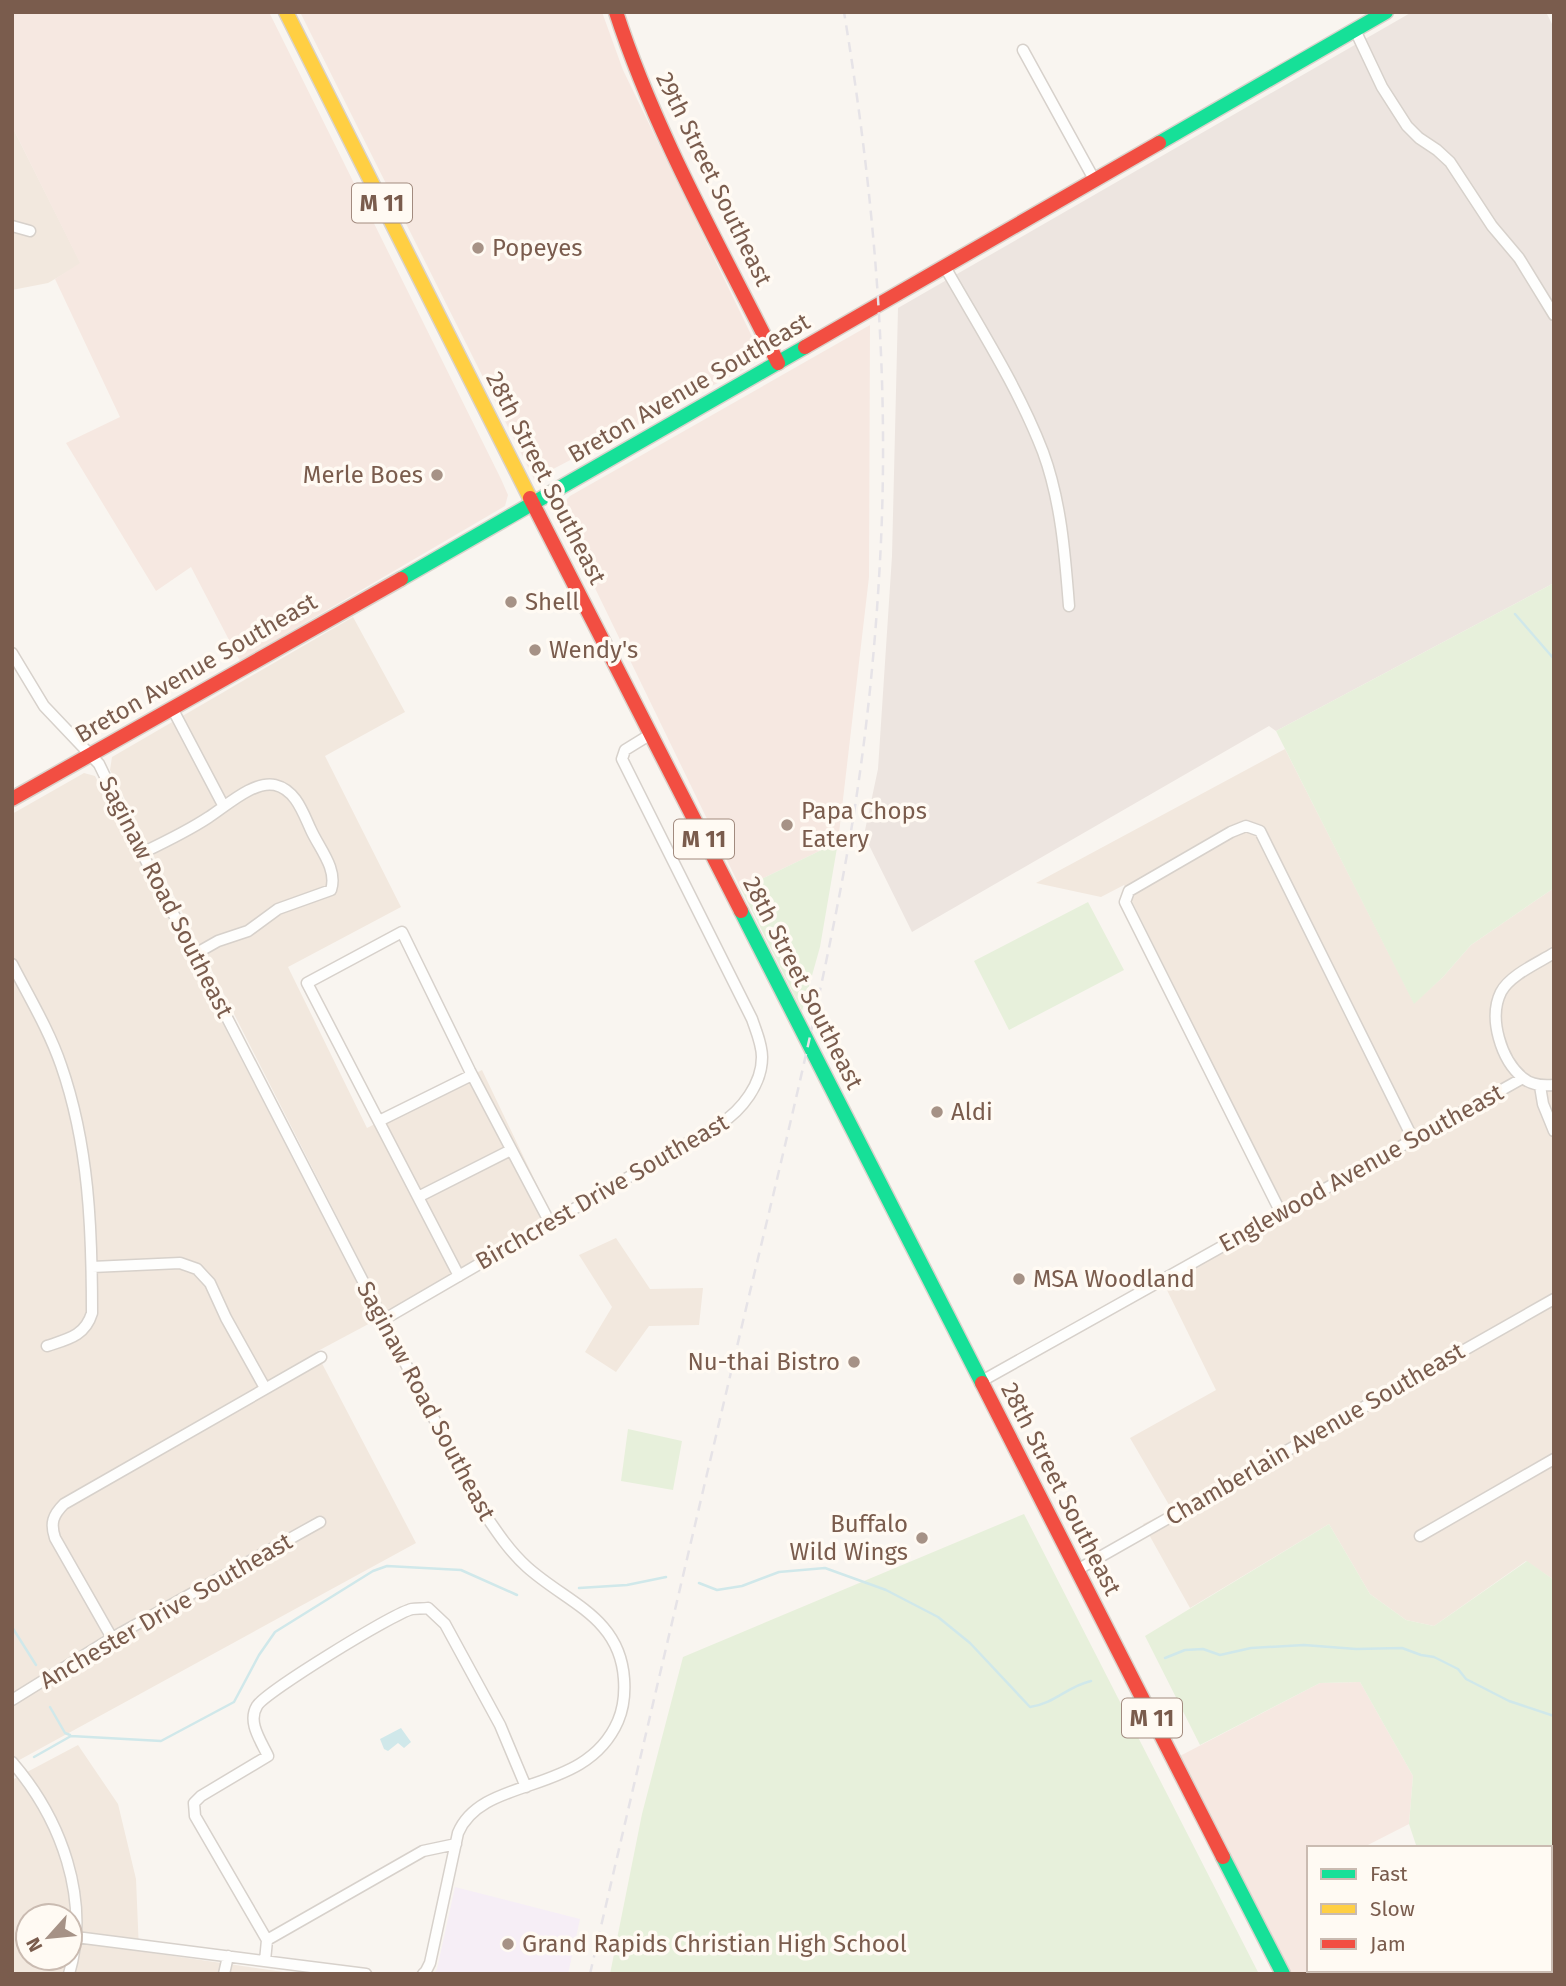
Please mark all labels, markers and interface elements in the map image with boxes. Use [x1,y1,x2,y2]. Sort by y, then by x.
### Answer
street label: 29th Street Southeast [650,68,778,291]
road number: M 11 [352,184,412,222]
place label: Popeyes [492,234,582,262]
marker: Popeyes [470,240,486,256]
street label: Breton Avenue Southeast [563,307,815,469]
street label: 28th Street Southeast [480,367,612,589]
place label: Merle Boes [303,461,423,489]
marker: Merle Boes [429,467,445,483]
street label: Breton Avenue Southeast [70,587,322,749]
place label: Shell [525,588,579,616]
marker: Shell [503,594,519,610]
place label: Wendy's [549,636,638,664]
marker: Wendy's [527,642,543,658]
street label: Saginaw Road Southeast [93,772,239,1022]
place label: Papa Chops Eatery [801,797,927,853]
marker: Papa Chops Eatery [779,817,795,833]
road number: M 11 [674,820,734,859]
street label: 28th Street Southeast [737,872,869,1094]
street label: Englewood Avenue Southeast [1214,1078,1508,1258]
place label: Aldi [951,1098,993,1126]
marker: Aldi [929,1104,945,1120]
street label: Birchcrest Drive Southeast [471,1108,733,1276]
place label: MSA Woodland [1033,1265,1195,1293]
marker: MSA Woodland [1011,1271,1027,1287]
street label: Saginaw Road Southeast [351,1277,501,1526]
street label: Chamberlain Avenue Southeast [1161,1337,1470,1531]
place label: Nu-thai Bistro [687,1348,840,1376]
marker: Nu-thai Bistro [846,1354,862,1370]
street label: 28th Street Southeast [995,1378,1127,1600]
place label: Buffalo Wild Wings [790,1510,908,1566]
street label: Anchester Drive Southeast [35,1527,297,1695]
marker: Buffalo Wild Wings [914,1530,930,1546]
road number: M 11 [1122,1698,1182,1737]
legend [1307,1846,1552,1972]
text: Fast [1370,1861,1408,1887]
text: Slow [1370,1896,1415,1922]
north arrow [14,1902,84,1972]
place label: Grand Rapids Christian High School [522,1930,907,1958]
text: Jam [1370,1931,1406,1957]
text: N [21,1934,47,1955]
marker: Grand Rapids Christian High School [500,1936,516,1952]

